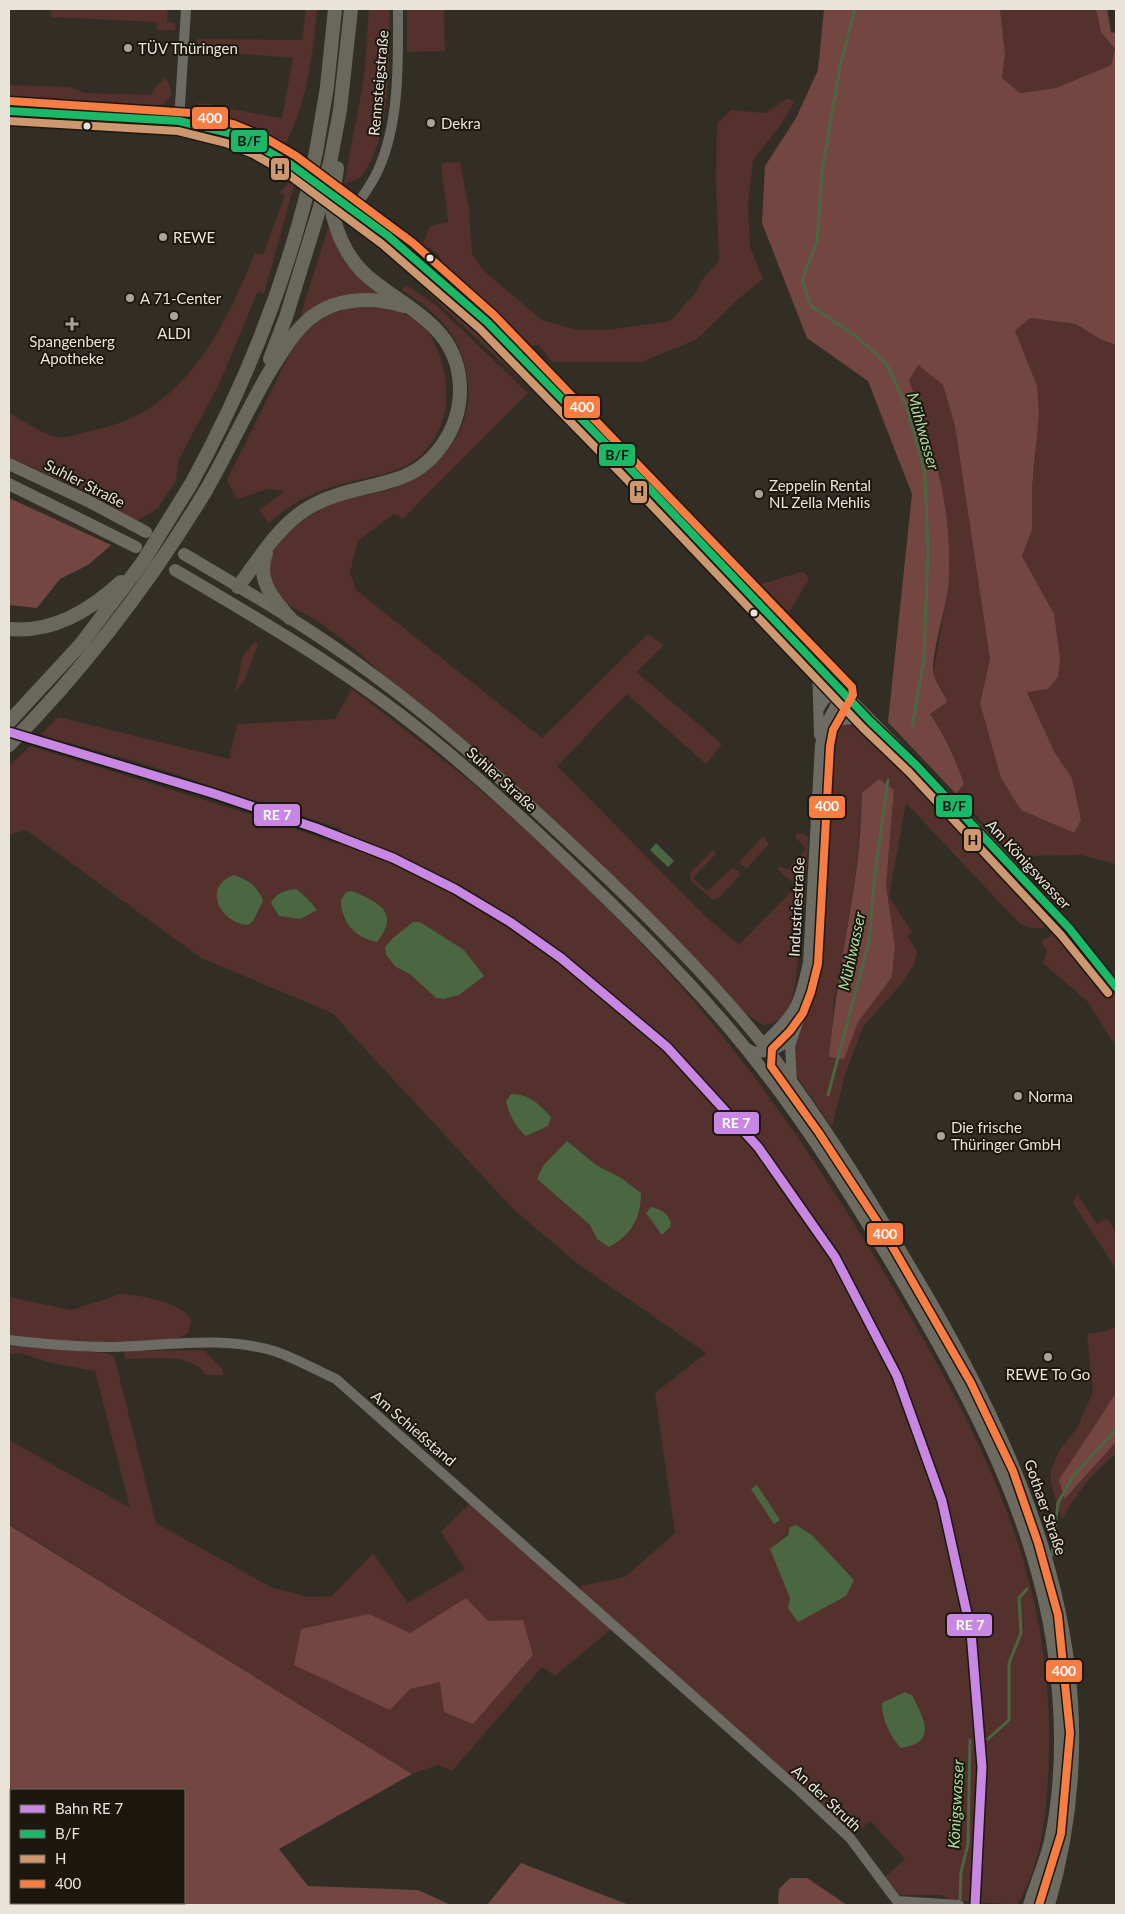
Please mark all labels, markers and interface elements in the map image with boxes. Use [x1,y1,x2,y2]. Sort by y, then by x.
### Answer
street label: Rennsteigstraße [364,29,392,137]
place label: TÜV Thüringen [138,39,238,57]
marker: TÜV Thüringen [122,42,134,54]
line badge: 400 [191,106,229,130]
text: 400 [198,109,222,126]
place label: Dekra [441,114,481,132]
marker: Dekra [425,117,437,129]
unlabelled marker [82,121,92,131]
line badge: B/F [230,129,268,153]
text: B/F [237,132,261,149]
line badge: H [270,157,290,181]
text: H [275,160,285,177]
place label: REWE [173,228,215,246]
marker: REWE [157,231,169,243]
unlabelled marker [425,253,435,263]
place label: A 71-Center [140,289,222,307]
marker: A 71-Center [124,292,136,304]
marker: ALDI [168,310,180,322]
marker: Spangenberg Apotheke [66,318,78,330]
place label: ALDI [157,324,191,342]
place label: Spangenberg Apotheke [29,332,115,367]
water label: Mühlwasser [904,390,944,472]
line badge: 400 [563,395,601,419]
text: 400 [570,398,594,415]
line badge: B/F [598,443,636,467]
text: B/F [605,446,629,463]
street label: Suhler Straße [42,455,128,511]
place label: Zeppelin Rental NL Zella Mehlis [769,476,871,511]
line badge: H [629,480,648,504]
text: H [634,482,644,499]
marker: Zeppelin Rental NL Zella Mehlis [753,488,765,500]
unlabelled marker [749,608,759,618]
street label: Suhler Straße [463,743,541,815]
line badge: B/F [935,794,973,818]
line badge: 400 [808,795,846,819]
text: 400 [815,797,839,814]
text: B/F [942,797,966,814]
line badge: RE 7 [253,803,301,827]
text: RE 7 [263,806,291,823]
street label: Am Königswasser [983,815,1075,913]
line badge: H [963,828,982,852]
text: H [968,831,978,848]
street label: Industriestraße [784,857,808,957]
water label: Mühlwasser [833,910,869,992]
place label: Norma [1028,1087,1073,1105]
marker: Norma [1012,1090,1024,1102]
line badge: RE 7 [713,1111,760,1135]
text: RE 7 [722,1114,750,1131]
place label: Die frische Thüringer GmbH [951,1118,1061,1153]
marker: Die frische Thüringer GmbH [935,1130,947,1142]
line badge: 400 [866,1222,904,1246]
text: 400 [873,1225,897,1242]
marker: REWE To Go [1042,1351,1054,1363]
place label: REWE To Go [1006,1365,1090,1383]
street label: Am Schießstand [368,1386,460,1470]
street label: Gothaer Straße [1021,1457,1071,1557]
line badge: RE 7 [946,1613,993,1637]
text: RE 7 [956,1616,984,1633]
line badge: 400 [1045,1659,1083,1683]
text: 400 [1052,1662,1076,1679]
water label: Königswasser [943,1758,967,1849]
street label: An der Struth [789,1761,865,1835]
legend [10,1789,185,1904]
text: Bahn RE 7 [55,1799,124,1817]
text: B/F [55,1824,80,1842]
text: H [55,1849,66,1867]
text: 400 [55,1874,81,1892]

